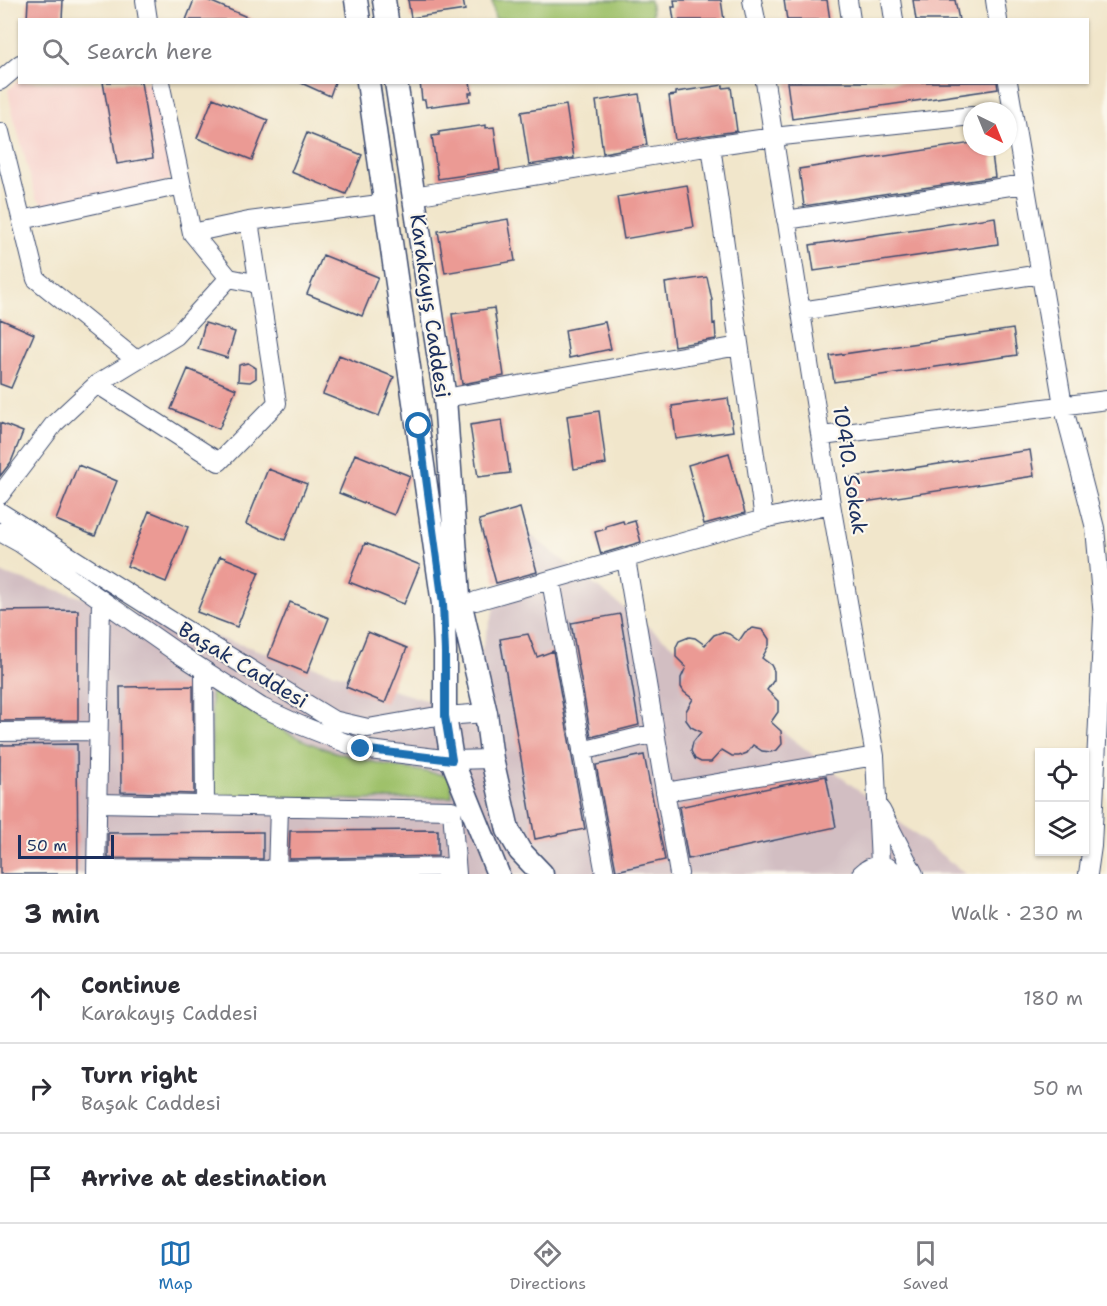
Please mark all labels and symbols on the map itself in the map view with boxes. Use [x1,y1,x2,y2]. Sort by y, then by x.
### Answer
north arrow [963,102,1017,156]
street label: Karakayış Caddesi [403,212,457,400]
street label: 10410. Sokak [826,403,874,537]
route start [405,412,431,438]
street label: Başak Caddesi [173,615,313,715]
route end [347,735,373,761]
scale bar [18,832,114,860]

